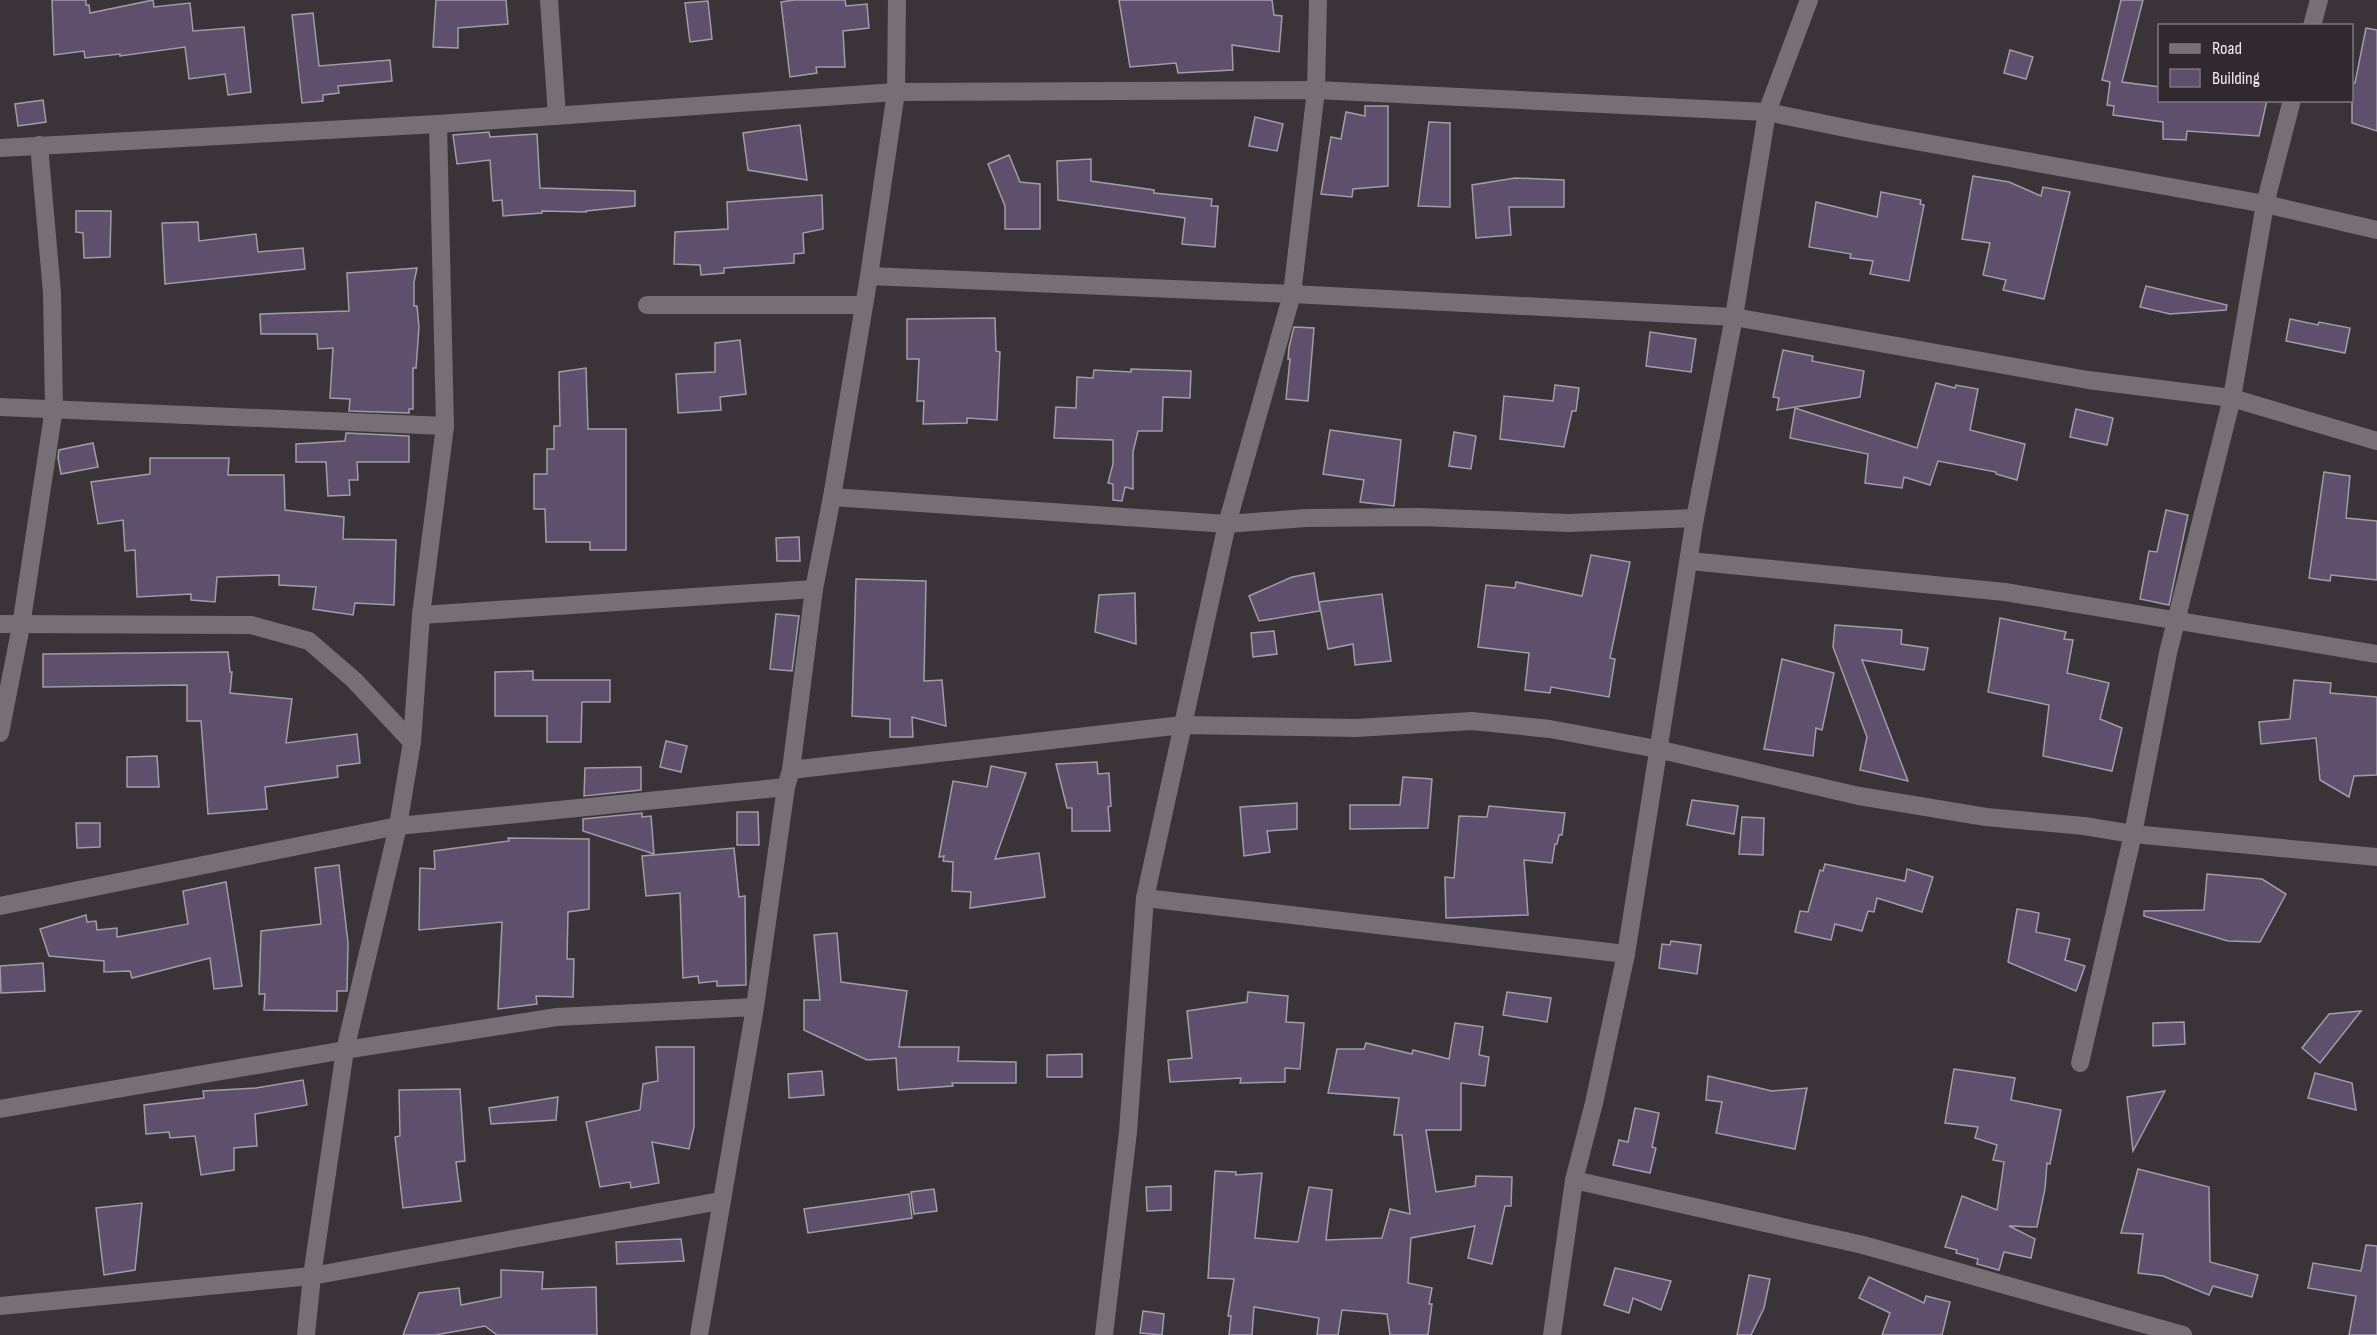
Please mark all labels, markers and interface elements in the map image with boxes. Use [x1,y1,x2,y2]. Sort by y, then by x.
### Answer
legend [2158,24,2353,102]
text: Road [2212,38,2242,59]
text: Building [2212,68,2260,89]

